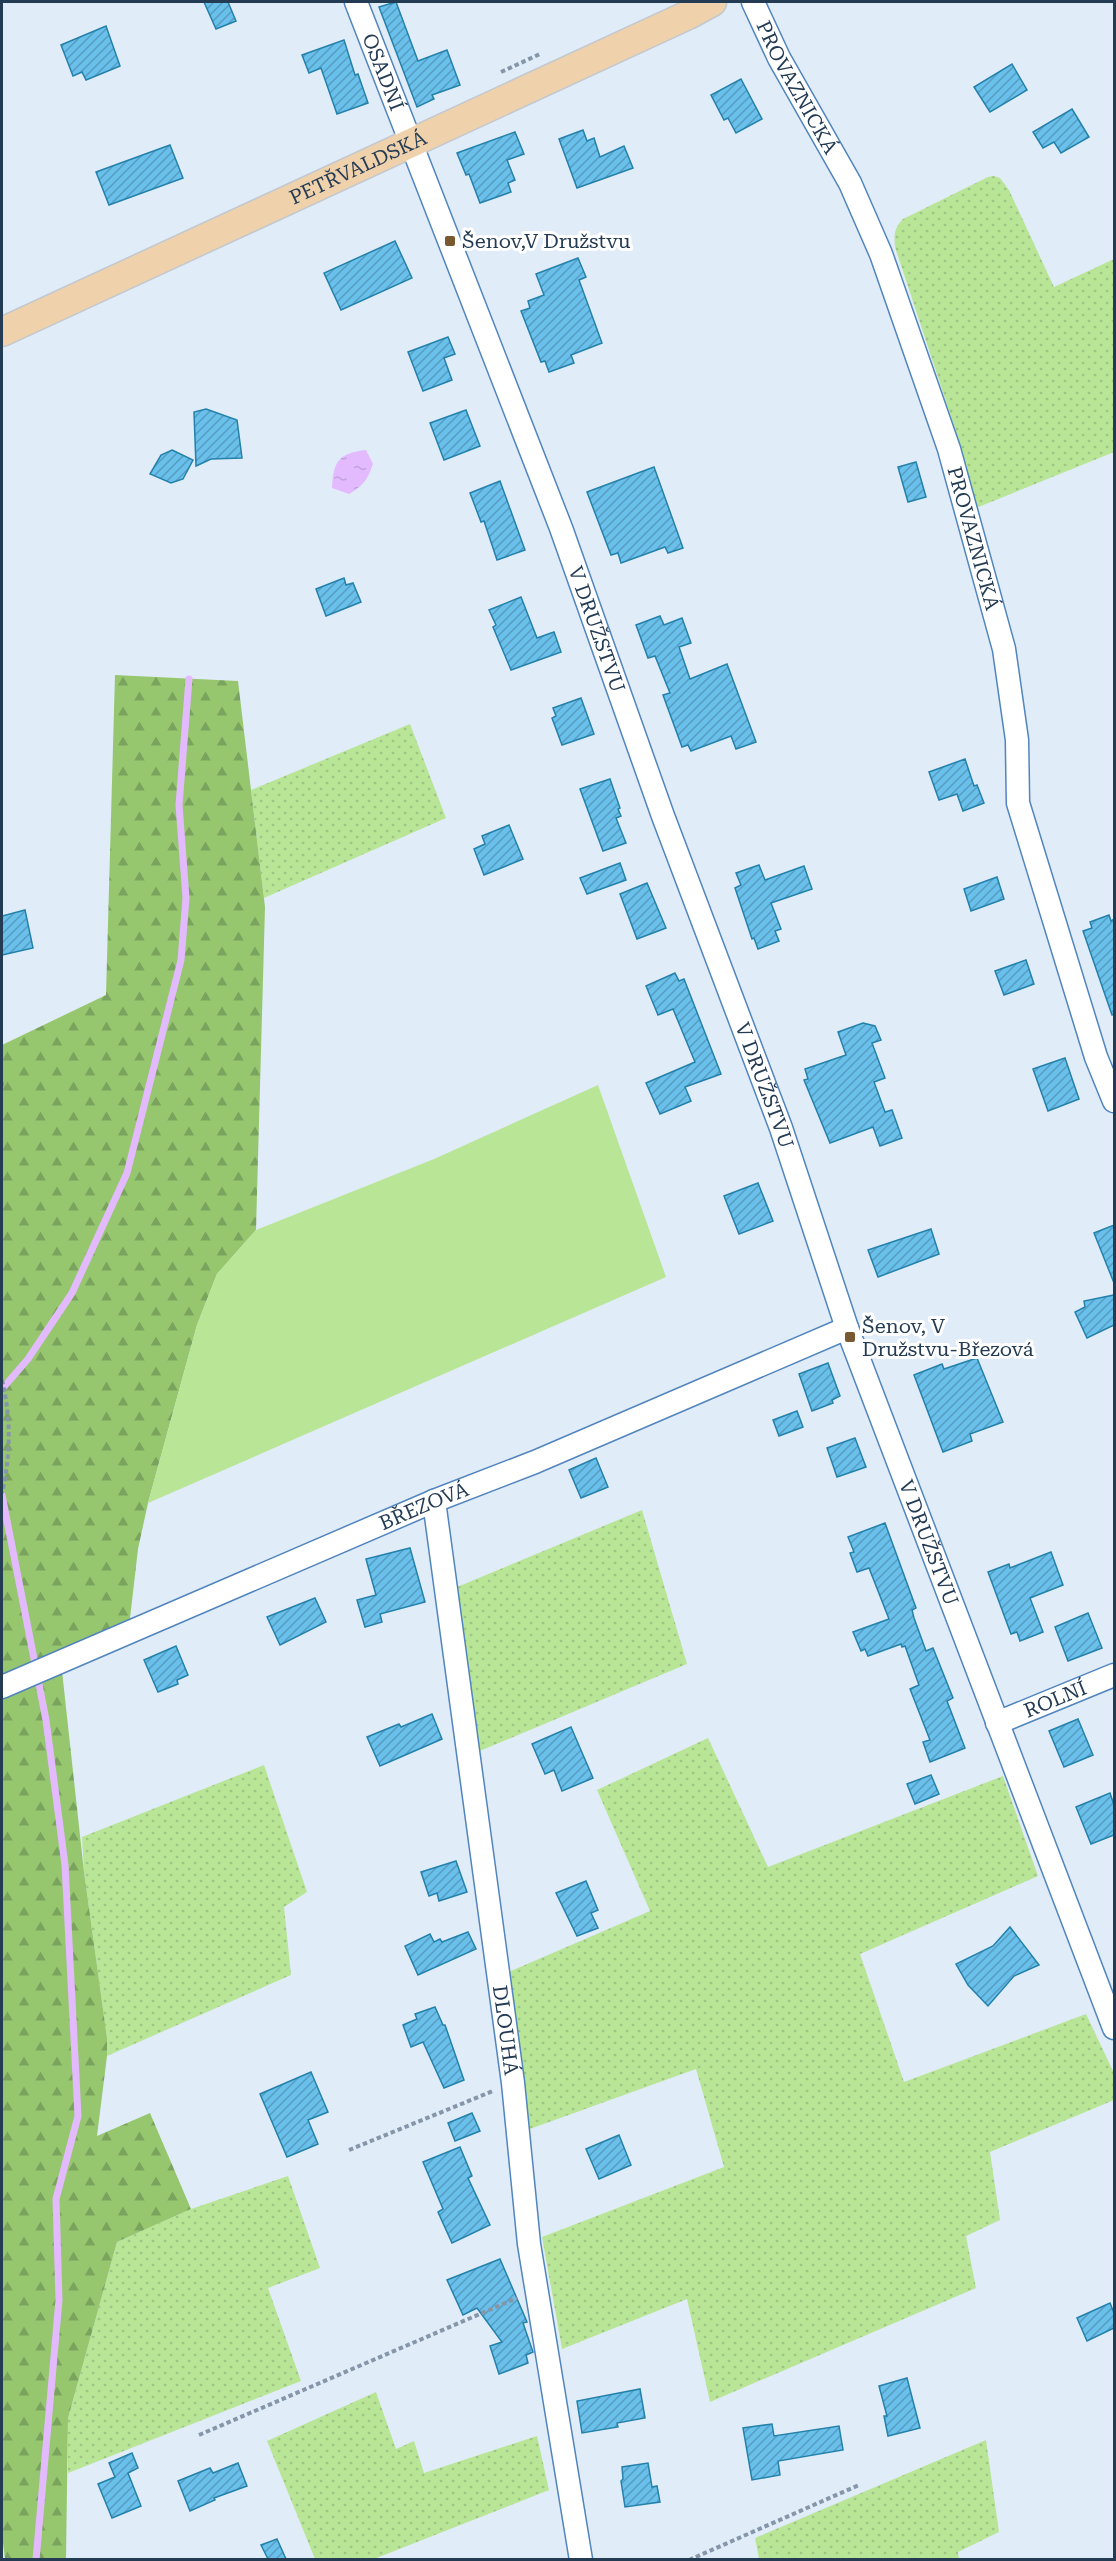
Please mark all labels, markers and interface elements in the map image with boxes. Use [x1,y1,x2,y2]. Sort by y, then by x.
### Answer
street label: PROVAZNICKÁ [751,17,843,158]
street label: OSADNÍ [357,30,409,114]
street label: PETŘVALDSKÁ [285,126,430,210]
place label: Šenov,V Družstvu [462,229,631,253]
marker: Šenov,V Družstvu [443,234,457,248]
street label: PROVAZNICKÁ [942,464,1005,613]
street label: V DRUŽSTVU [563,563,630,696]
street label: V DRUŽSTVU [730,1019,799,1151]
place label: Šenov, V Družstvu-Březová [862,1314,1034,1361]
marker: Šenov, V Družstvu-Březová [843,1330,857,1344]
street label: BŘEZOVÁ [375,1477,472,1535]
street label: V DRUŽSTVU [894,1477,964,1609]
street label: ROLNÍ [1020,1676,1090,1723]
street label: DLOUHÁ [488,1984,524,2077]

